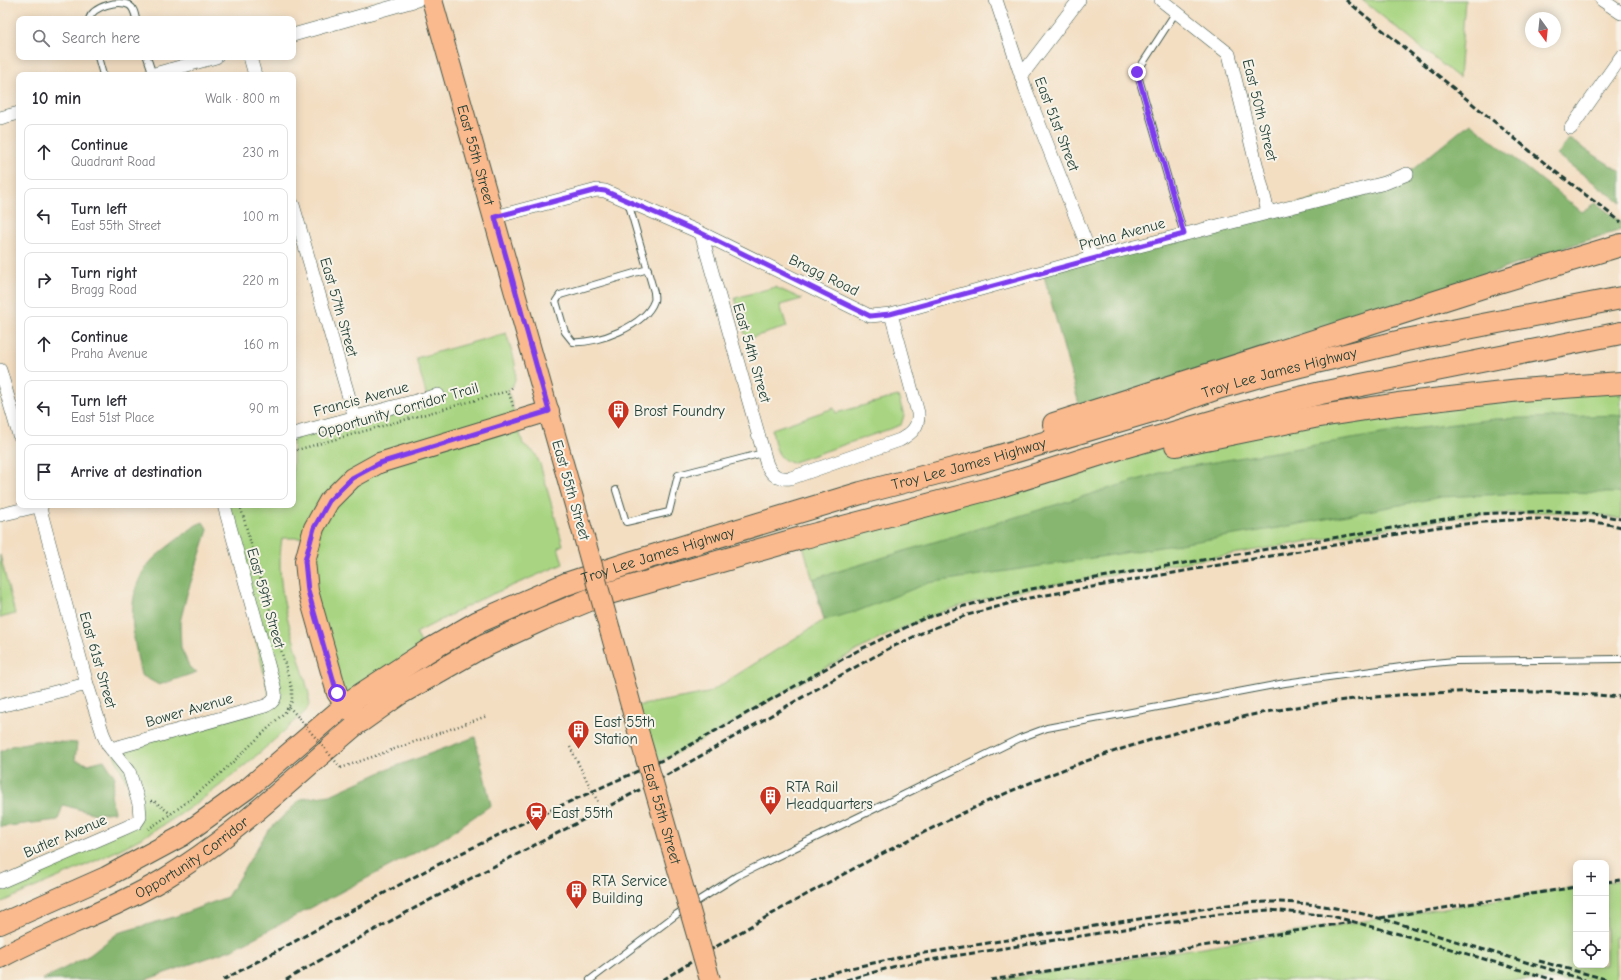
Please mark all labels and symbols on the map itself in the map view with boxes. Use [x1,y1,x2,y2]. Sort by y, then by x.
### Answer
north arrow [1525,12,1561,48]
street label: East 50th Street [1239,57,1282,164]
route end [1128,63,1146,81]
street label: East 51st Street [1031,74,1083,174]
street label: East 55th Street [453,103,499,208]
street label: Praha Avenue [1077,214,1167,254]
street label: Bragg Road [786,250,862,300]
street label: East 57th Street [316,255,362,359]
street label: East 54th Street [729,301,775,405]
street label: Troy Lee James Highway [1199,343,1359,402]
street label: Francis Avenue [311,378,411,420]
street label: Opportunity Corridor Trail [316,378,480,442]
building icon: Brost Foundry [605,398,631,431]
place label: Brost Foundry [634,402,725,420]
street label: Troy Lee James Highway [889,434,1048,494]
street label: East 55th Street [548,438,594,543]
street label: Troy Lee James Highway [579,523,737,587]
street label: East 59th Street [243,546,289,651]
street label: East 61st Street [76,610,121,711]
route start [328,684,346,702]
street label: Bower Avenue [143,689,235,731]
place label: East 55th Station [594,713,655,748]
building icon: East 55th Station [565,718,591,751]
street label: East 55th Street [639,762,685,867]
place label: RTA Rail Headquarters [786,778,873,813]
building icon: RTA Rail Headquarters [757,783,783,816]
station icon: East 55th [523,800,549,833]
place label: East 55th [552,804,613,822]
street label: Butler Avenue [21,810,110,862]
street label: Opportunity Corridor [132,813,252,902]
place label: RTA Service Building [592,872,668,907]
building icon: RTA Service Building [563,877,589,910]

